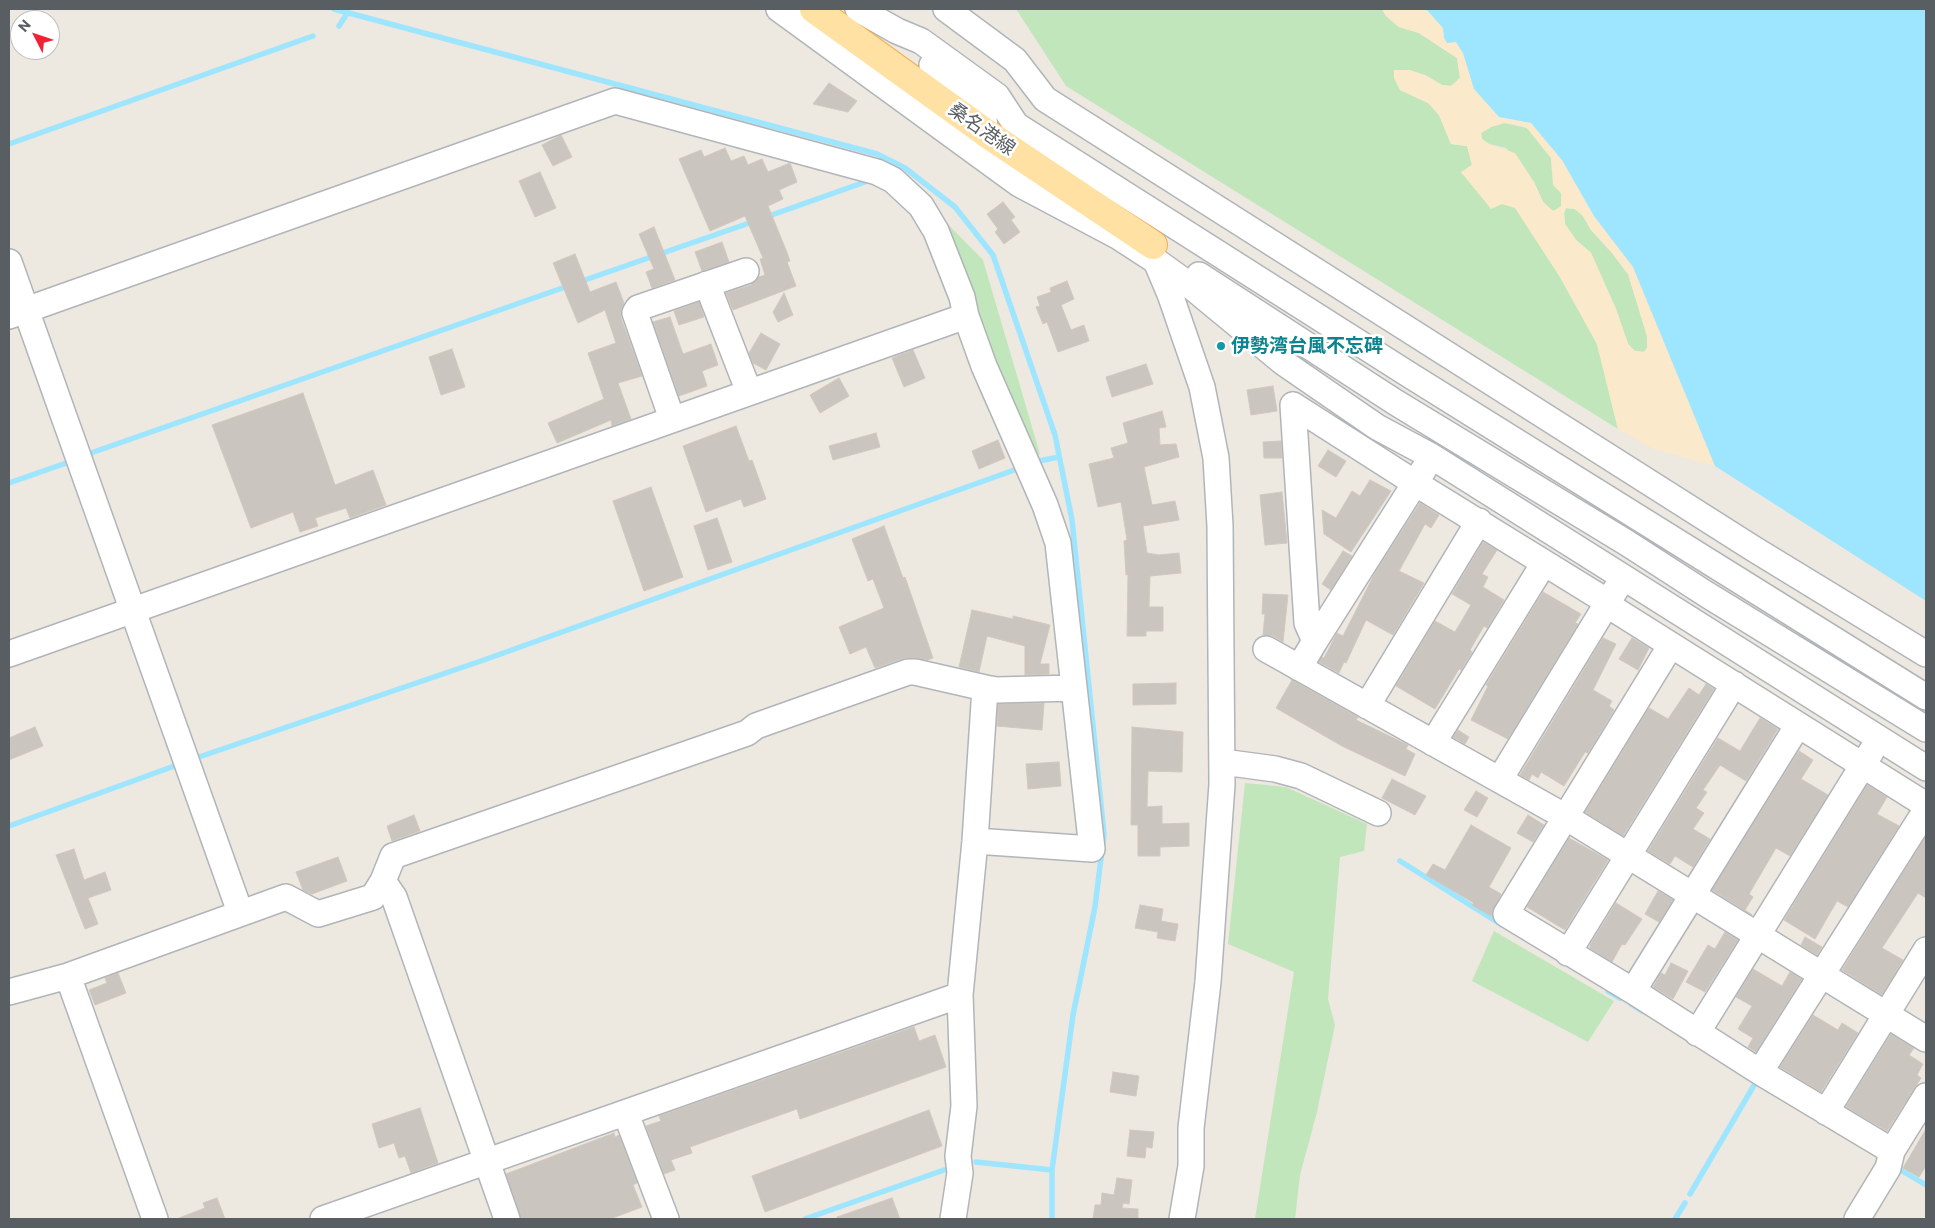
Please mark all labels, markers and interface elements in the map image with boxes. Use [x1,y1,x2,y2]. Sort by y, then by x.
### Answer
north arrow [10,10,60,60]
text: N [14,16,34,35]
street label: 桑名港線 [944,98,1020,160]
place label: 伊勢湾台風不忘碑 [1231,335,1383,357]
marker: 伊勢湾台風不忘碑 [1215,340,1227,352]

